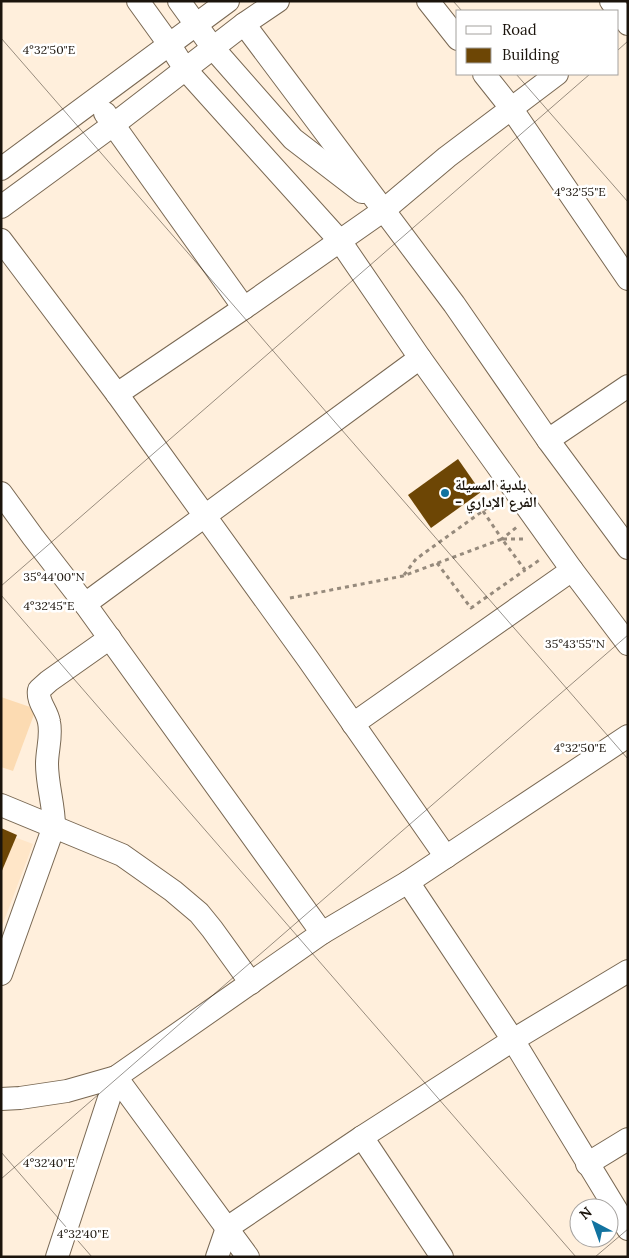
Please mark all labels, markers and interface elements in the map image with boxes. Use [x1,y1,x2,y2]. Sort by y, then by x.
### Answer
legend [456,10,619,75]
text: Road [502,20,537,39]
text: 4°32'50"E [23,42,75,57]
text: Building [502,45,560,64]
text: 4°32'55"E [554,184,606,199]
place label: بلدية المسيلة - الفرع الإداري [455,475,537,513]
marker: بلدية المسيلة - الفرع الإداري [439,487,451,499]
text: 35°44'00"N [23,569,85,584]
text: 4°32'45"E [24,598,74,613]
text: 35°43'55"N [545,636,605,651]
text: 4°32'50"E [554,740,606,755]
text: 4°32'40"E [23,1155,75,1170]
north arrow [569,1198,619,1248]
text: N [575,1203,596,1224]
text: 4°32'40"E [57,1226,109,1241]

